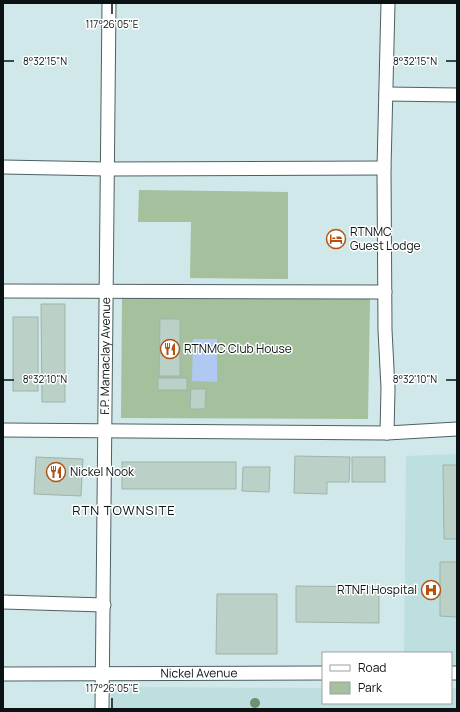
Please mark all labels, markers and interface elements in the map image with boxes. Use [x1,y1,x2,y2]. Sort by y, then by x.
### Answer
text: 117°26'05"E [86,17,139,31]
text: 8°32'15"N [23,54,67,68]
text: 8°32'15"N [393,54,437,68]
place label: RTNMC Guest Lodge [350,223,421,254]
hotel icon: RTNMC Guest Lodge [325,228,347,250]
street label: F.P. Mamaclay Avenue [96,297,114,415]
restaurant icon: RTNMC Club House [159,338,181,360]
place label: RTNMC Club House [184,340,292,357]
text: 8°32'10"N [23,372,67,386]
text: 8°32'10"N [393,372,437,386]
restaurant icon: Nickel Nook [45,461,67,483]
place label: Nickel Nook [70,463,135,480]
district label: RTN TOWNSITE [72,501,176,519]
hospital icon: RTNFI Hospital [420,579,442,601]
place label: RTNFI Hospital [337,581,417,598]
legend [322,652,452,704]
text: Road [358,659,386,676]
street label: Nickel Avenue [161,664,237,682]
text: Park [358,679,383,696]
text: 117°26'05"E [86,681,139,695]

